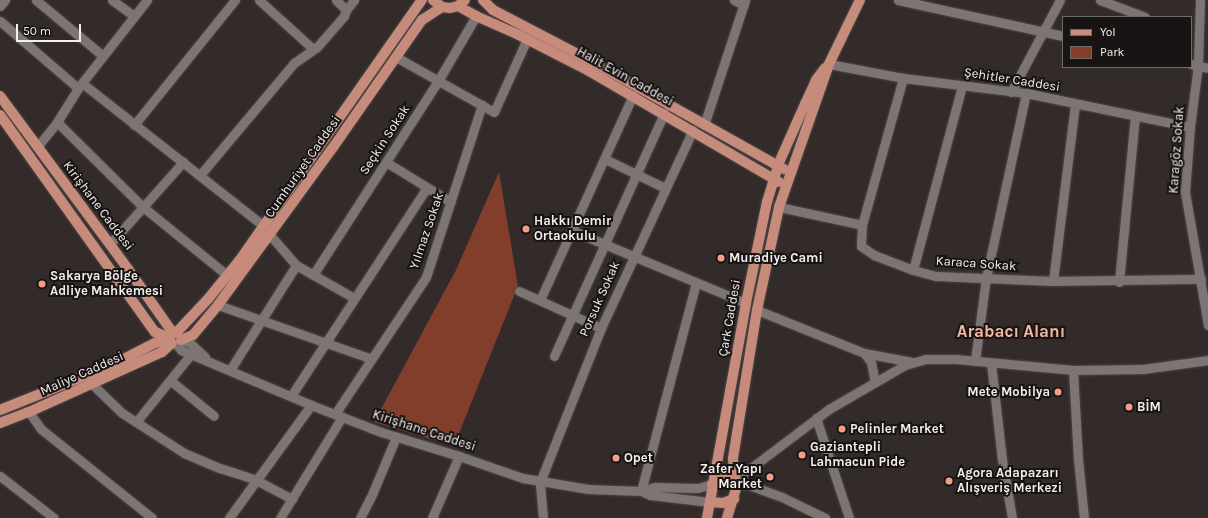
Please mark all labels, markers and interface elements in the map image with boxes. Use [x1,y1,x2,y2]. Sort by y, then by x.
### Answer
scale bar [18,16,83,42]
legend [1062,16,1192,68]
text: 50 m [23,24,51,38]
text: Yol [1100,25,1116,39]
street label: Halit Evin Caddesi [574,44,676,110]
text: Park [1100,45,1124,59]
street label: Şehitler Caddesi [963,65,1061,95]
street label: Seçkin Sokak [357,102,413,178]
street label: Karagöz Sokak [1166,106,1188,194]
street label: Cumhuriyet Caddesi [262,113,344,221]
street label: Kirişhane Caddesi [59,158,137,254]
street label: Yılmaz Sokak [407,191,447,271]
place label: Hakkı Demir Ortaokulu [534,214,611,245]
marker: Hakkı Demir Ortaokulu [521,224,531,234]
place label: Muradiye Cami [729,250,823,266]
marker: Muradiye Cami [716,253,726,263]
street label: Karaca Sokak [935,253,1017,275]
street label: Porsuk Sokak [576,259,624,339]
place label: Sakarya Bölge Adliye Mahkemesi [50,269,163,300]
street label: Çark Caddesi [716,278,744,358]
marker: Sakarya Bölge Adliye Mahkemesi [37,279,47,289]
district label: Arabacı Alanı [957,322,1065,342]
street label: Maliye Caddesi [38,349,126,399]
place label: Mete Mobilya [967,384,1050,400]
marker: Mete Mobilya [1053,387,1063,397]
place label: BİM [1137,399,1161,415]
marker: BİM [1124,402,1134,412]
street label: Kirişhane Caddesi [370,407,478,455]
place label: Pelinler Market [850,421,944,437]
marker: Pelinler Market [837,424,847,434]
place label: Gaziantepli Lahmacun Pide [810,440,905,471]
place label: Opet [624,450,653,466]
marker: Gaziantepli Lahmacun Pide [797,450,807,460]
marker: Opet [611,453,621,463]
place label: Zafer Yapı Market [700,462,762,493]
place label: Agora Adapazarı Alışveriş Merkezi [957,466,1062,497]
marker: Zafer Yapı Market [765,472,775,482]
marker: Agora Adapazarı Alışveriş Merkezi [944,476,954,486]

